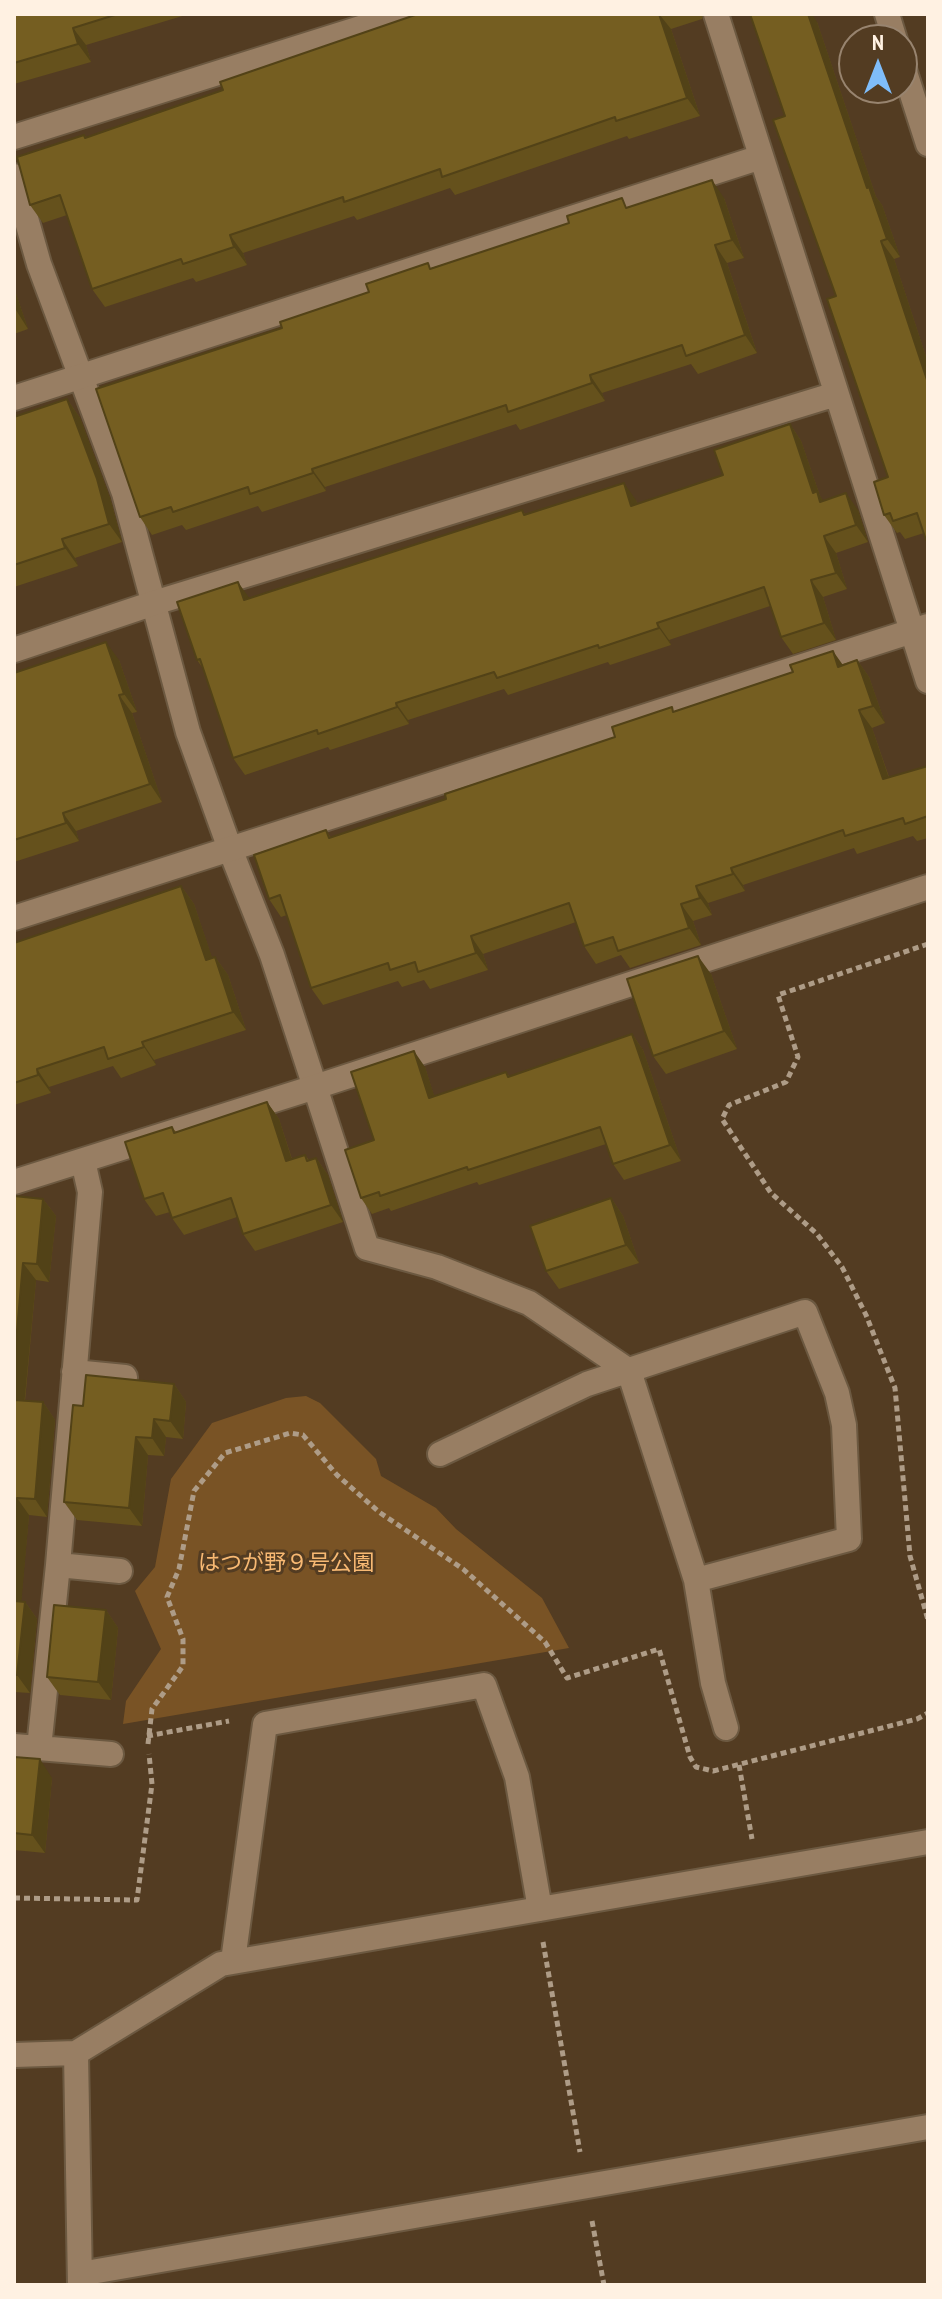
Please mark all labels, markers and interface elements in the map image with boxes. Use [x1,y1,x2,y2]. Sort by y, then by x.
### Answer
north arrow [838,24,918,104]
text: N [872,28,884,56]
park label: はつが野９号公園 [198,1551,374,1577]

